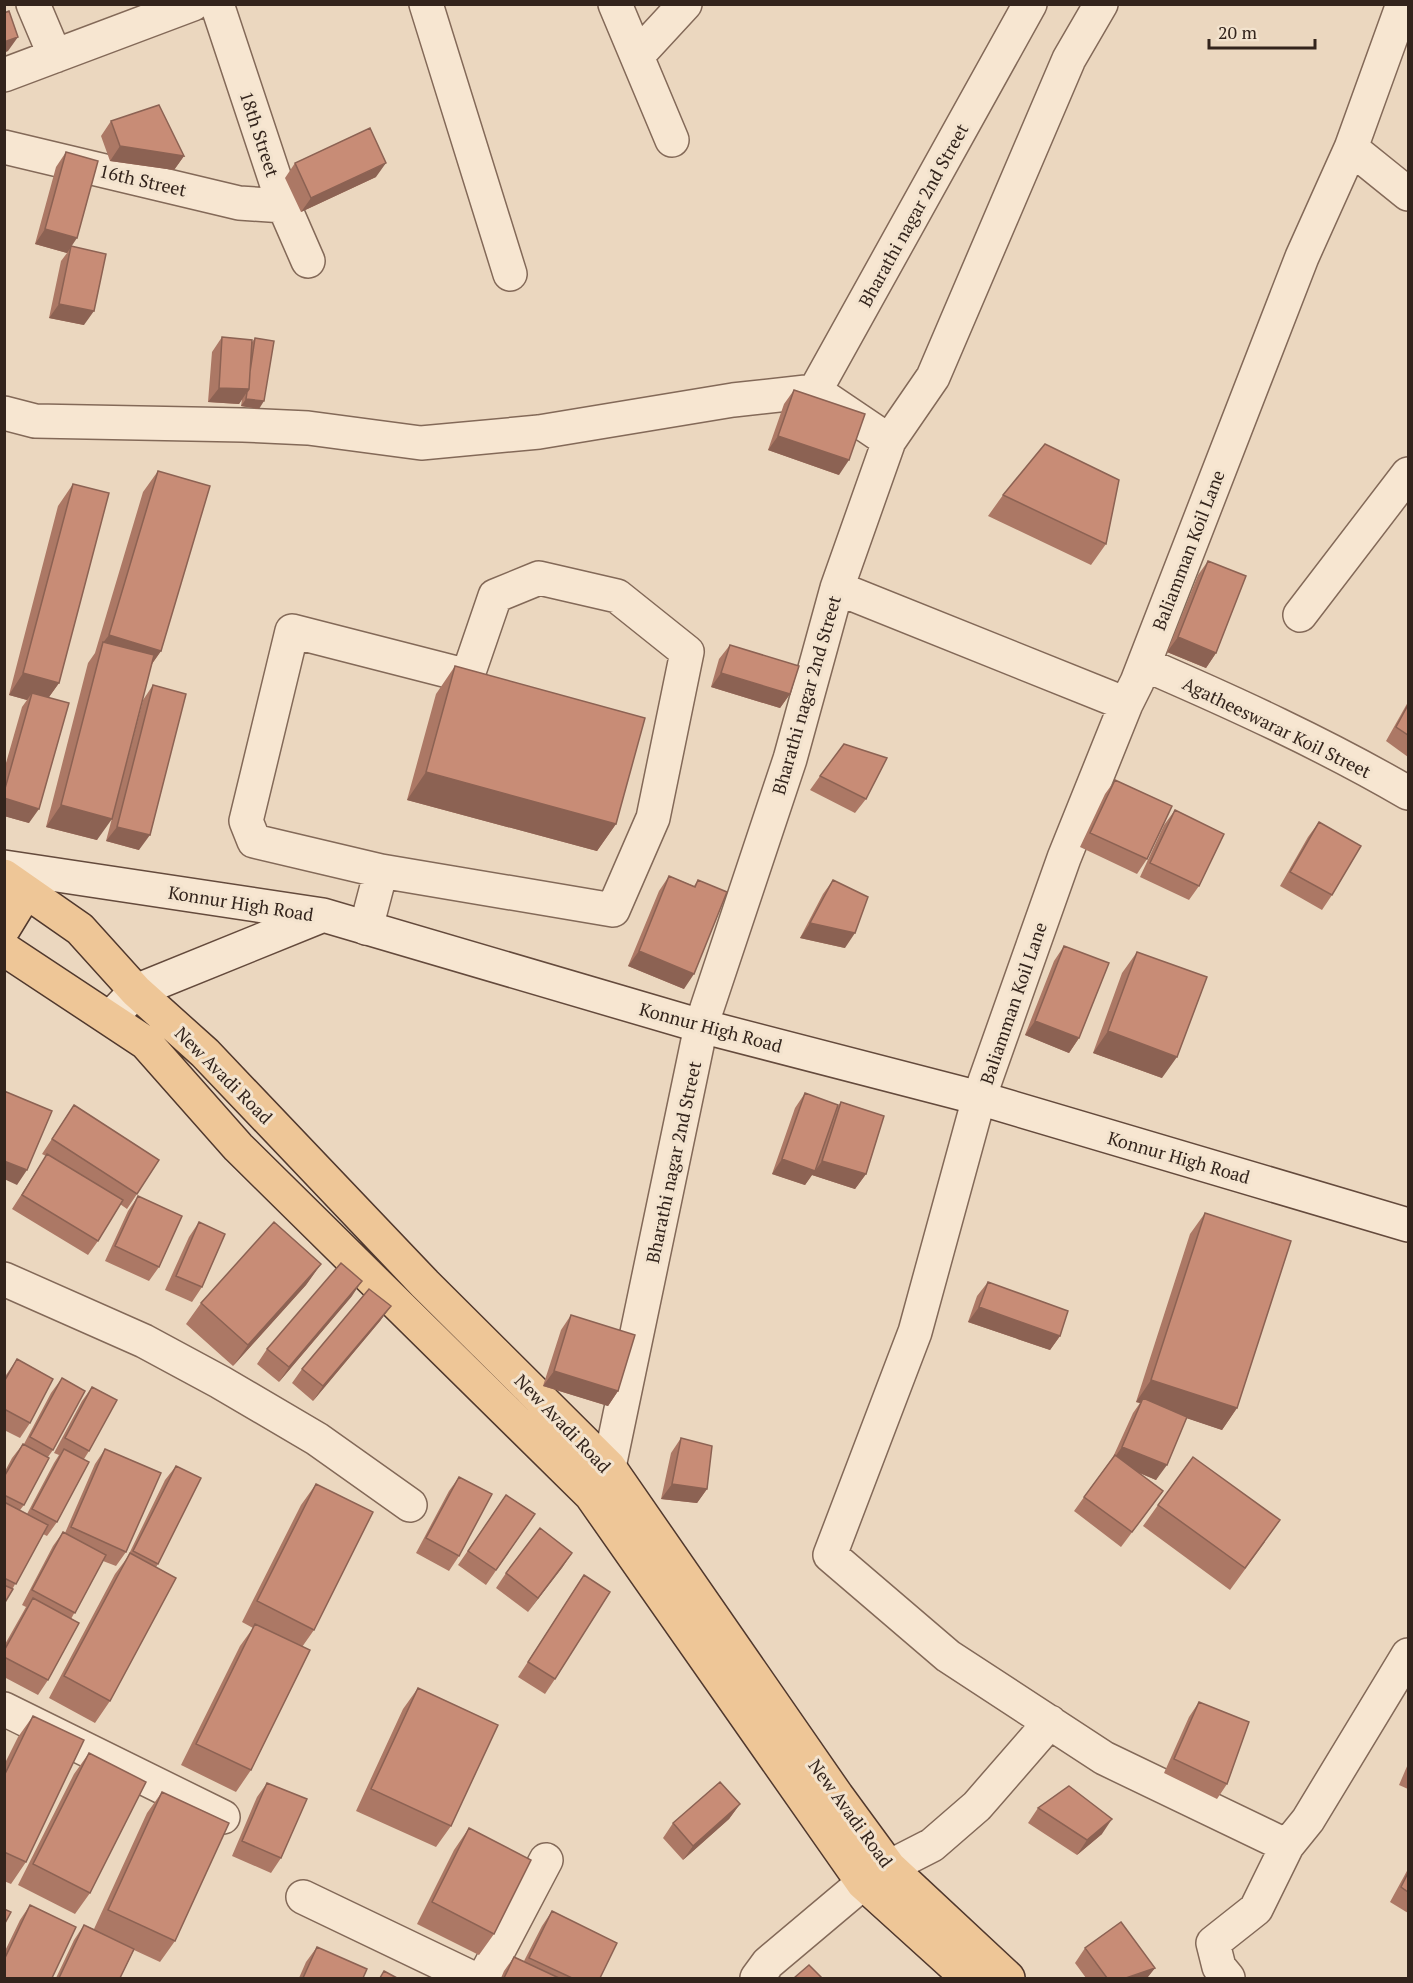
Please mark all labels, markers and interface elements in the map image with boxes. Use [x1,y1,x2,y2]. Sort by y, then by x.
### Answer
scale bar [1209,12,1316,50]
text: 20 m [1218,20,1258,44]
street label: 18th Street [235,88,285,180]
street label: Bharathi nagar 2nd Street [853,119,974,311]
street label: 16th Street [97,158,189,202]
street label: Baliamman Koil Lane [1146,466,1230,634]
street label: Bharathi nagar 2nd Street [766,592,846,797]
street label: Agatheeswarar Koil Street [1179,671,1375,783]
street label: Konnur High Road [167,880,315,926]
street label: Baliamman Koil Lane [974,919,1052,1087]
street label: Konnur High Road [637,996,785,1058]
street label: New Avadi Road [170,1021,278,1129]
street label: Bharathi nagar 2nd Street [640,1058,706,1265]
street label: Konnur High Road [1105,1125,1253,1189]
street label: New Avadi Road [510,1368,616,1478]
street label: New Avadi Road [804,1754,898,1872]

